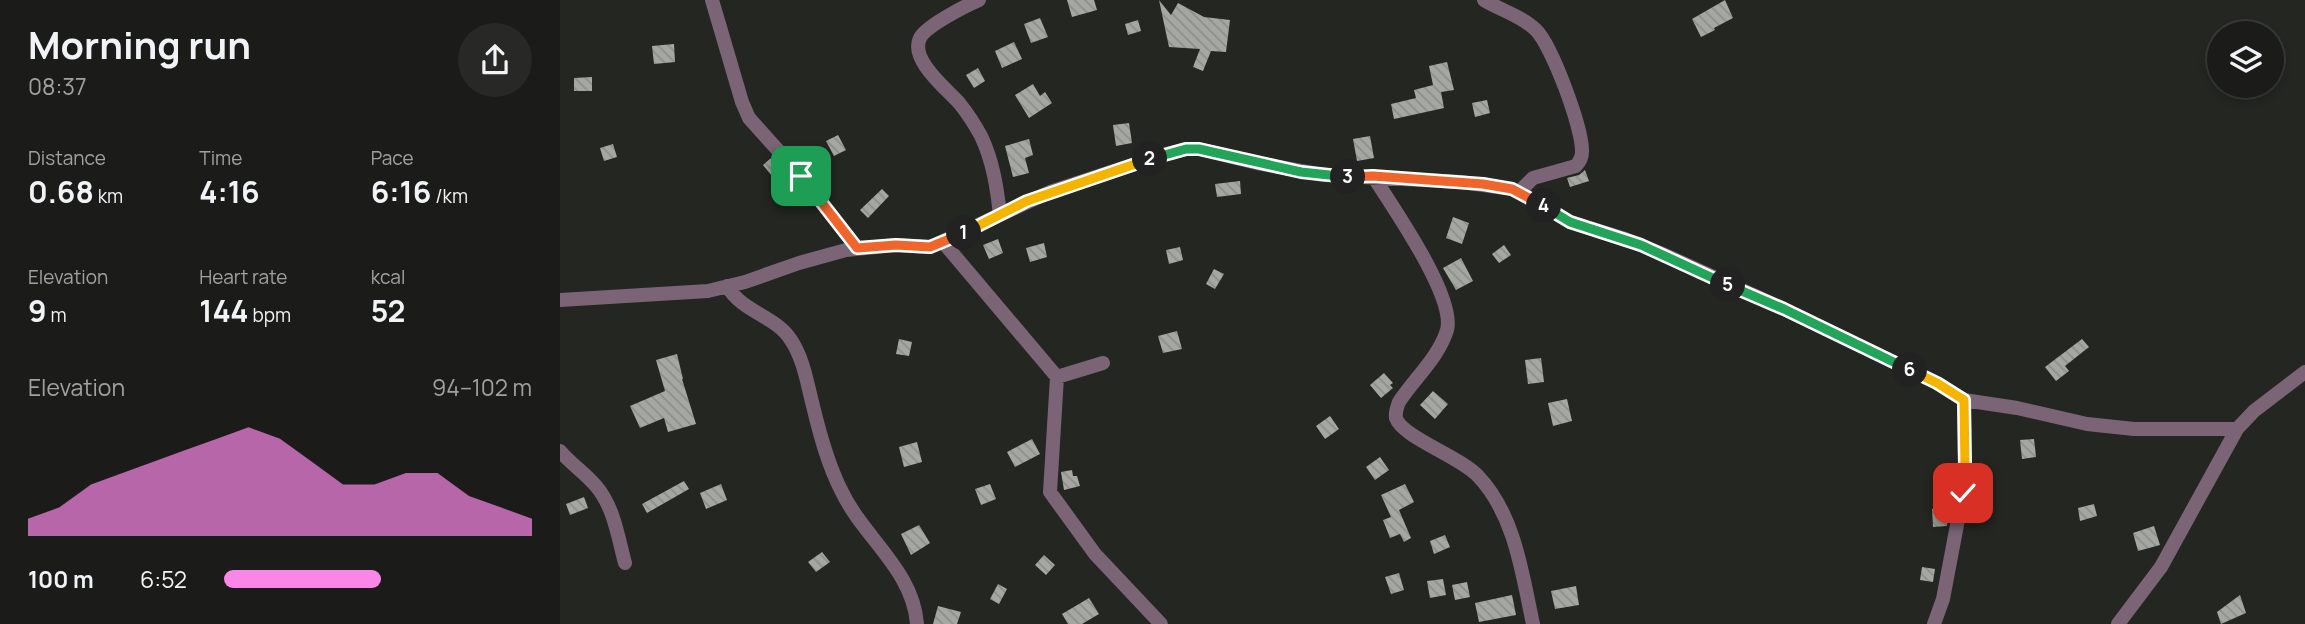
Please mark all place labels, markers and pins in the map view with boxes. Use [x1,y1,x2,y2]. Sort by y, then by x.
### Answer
pin: 2 [1132,142,1168,176]
pin [771,146,831,206]
pin: 3 [1330,160,1366,194]
pin: 4 [1527,188,1562,224]
pin: 1 [946,216,982,250]
pin: 5 [1710,268,1746,302]
pin: 6 [1892,352,1928,388]
pin [1933,463,1993,523]

